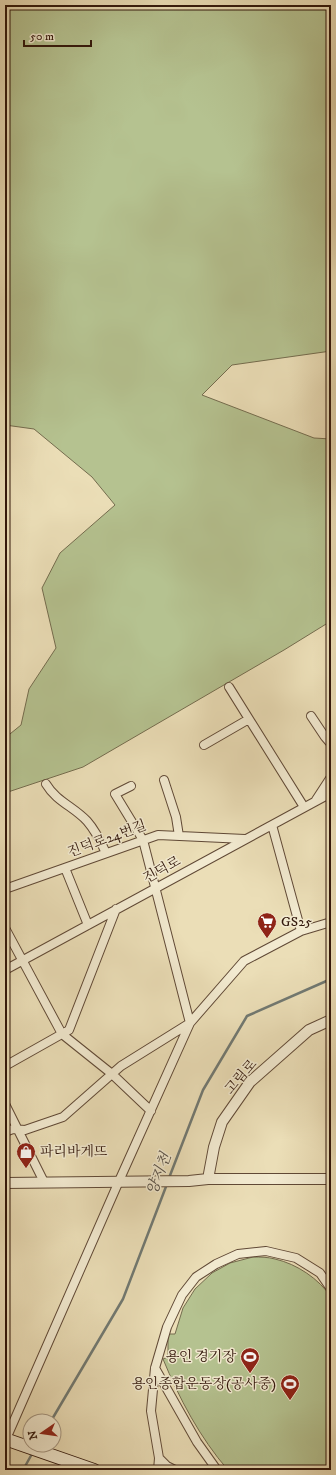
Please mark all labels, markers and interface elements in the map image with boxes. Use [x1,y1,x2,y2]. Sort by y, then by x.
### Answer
scale bar [24,22,91,48]
text: 50 m [30,29,54,44]
street label: 진덕로24번길 [65,816,149,862]
street label: 진덕로 [140,852,185,888]
supermarket icon: GS25 [256,911,278,939]
place label: GS25 [281,913,312,931]
street label: 고림로 [221,1055,261,1098]
shop icon: 파리바게뜨 [15,1141,37,1169]
place label: 파리바게뜨 [40,1143,108,1161]
water label: 양지천 [142,1149,176,1198]
sports icon: 용인 경기장 [239,1346,261,1374]
place label: 용인 경기장 [165,1348,236,1366]
sports icon: 용인종합운동장(공사중) [279,1373,301,1401]
place label: 용인종합운동장(공사중) [131,1375,276,1393]
north arrow [22,1413,62,1453]
text: N [25,1429,41,1441]

